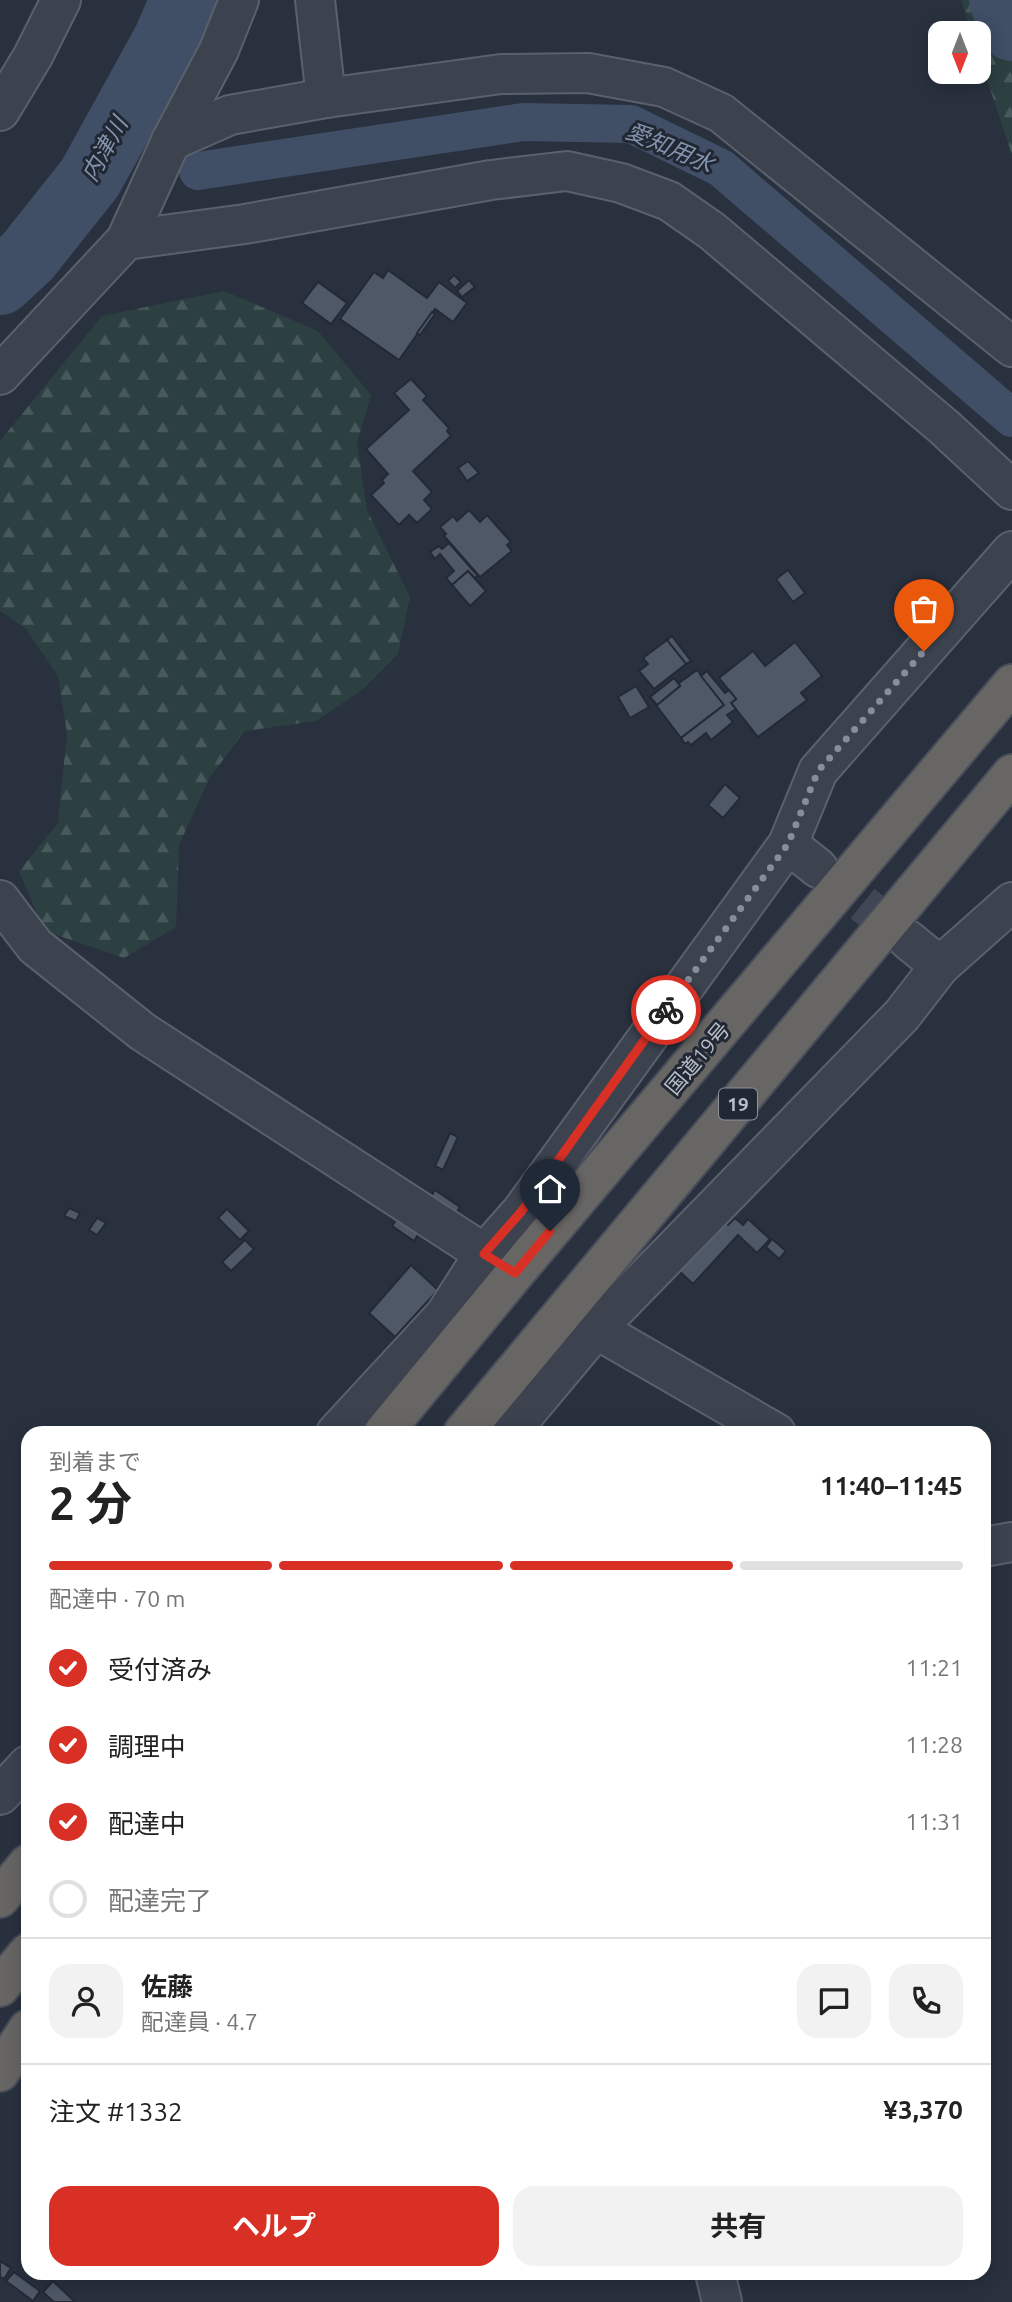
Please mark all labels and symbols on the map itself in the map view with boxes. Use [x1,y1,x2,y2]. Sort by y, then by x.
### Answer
north arrow [928,21,990,84]
water label: 内津川 [76,110,133,185]
water label: 愛知用水 [623,118,720,178]
pin [894,579,954,651]
courier [631,975,701,1045]
street label: 国道19号 [660,1017,734,1099]
road number: 19 [719,1088,757,1120]
pin [520,1159,580,1231]

